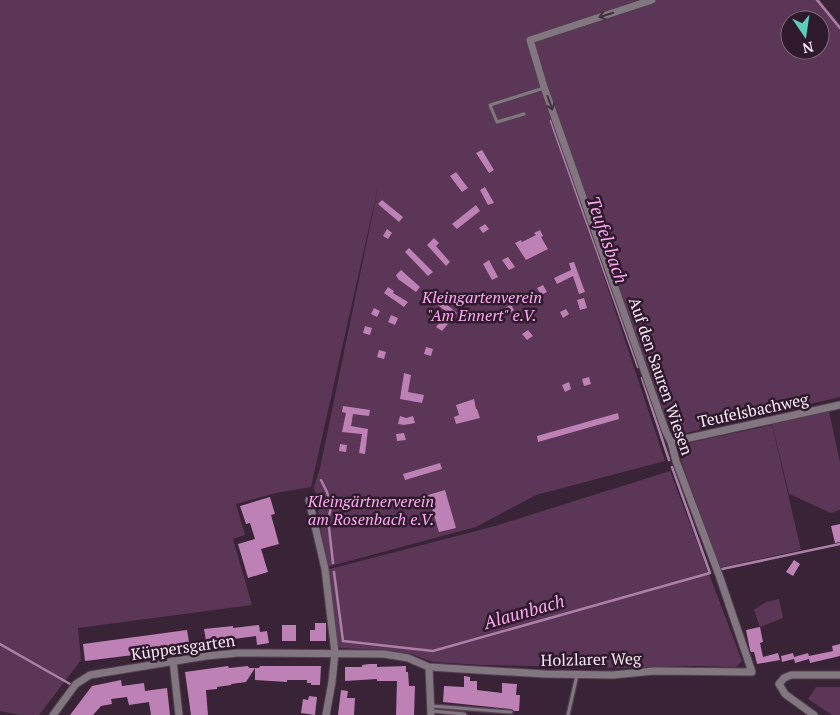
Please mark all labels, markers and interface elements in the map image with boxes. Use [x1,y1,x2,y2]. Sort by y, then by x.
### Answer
north arrow [780,10,830,60]
one-way arrow [598,11,614,21]
text: N [800,38,815,59]
one-way arrow [546,95,555,111]
water label: Teufelsbach [582,193,634,287]
park label: Kleingartenverein "Am Ennert" e.V. [421,286,542,326]
street label: Auf den Sauren Wiesen [624,294,699,458]
street label: Teufelsbachweg [696,387,811,432]
park label: Kleingärtnerverein am Rosenbach e.V. [307,490,434,530]
water label: Alaunbach [480,588,567,634]
street label: Küppersgarten [130,629,237,665]
street label: Holzlarer Weg [541,647,642,671]

